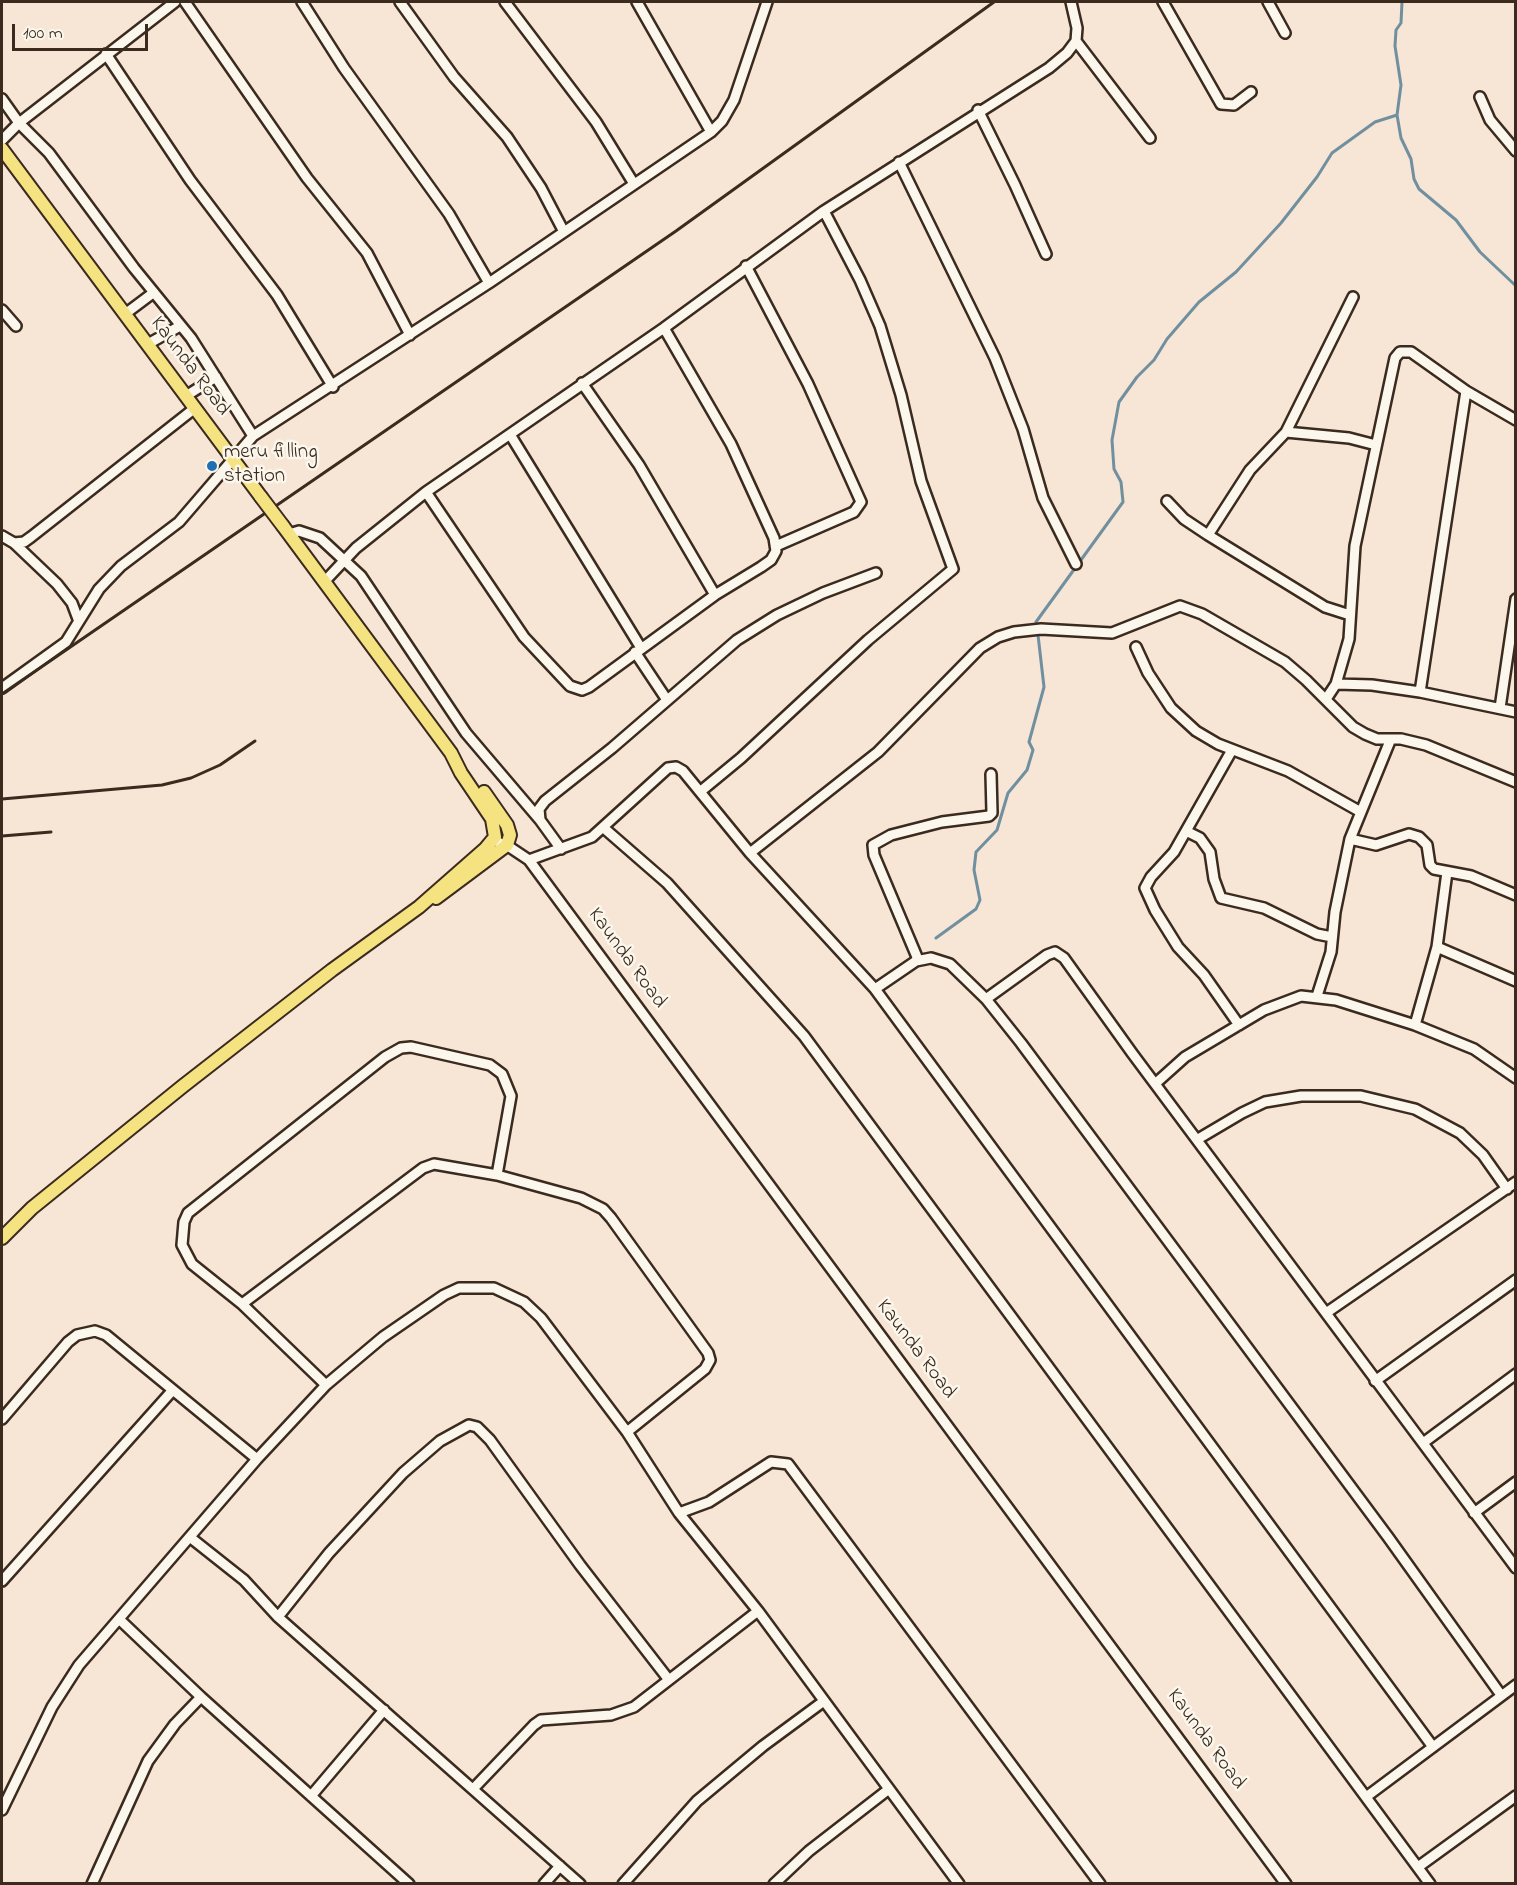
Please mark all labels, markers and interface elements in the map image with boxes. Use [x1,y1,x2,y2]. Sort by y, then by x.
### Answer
scale bar [15,12,152,50]
text: 100 m [23,21,63,47]
street label: Kaunda Road [143,312,235,422]
place label: meru filling station [224,441,318,491]
marker: meru filling station [205,459,219,473]
street label: Kaunda Road [581,904,671,1014]
street label: Kaunda Road [869,1295,961,1405]
street label: Kaunda Road [1160,1685,1250,1795]

